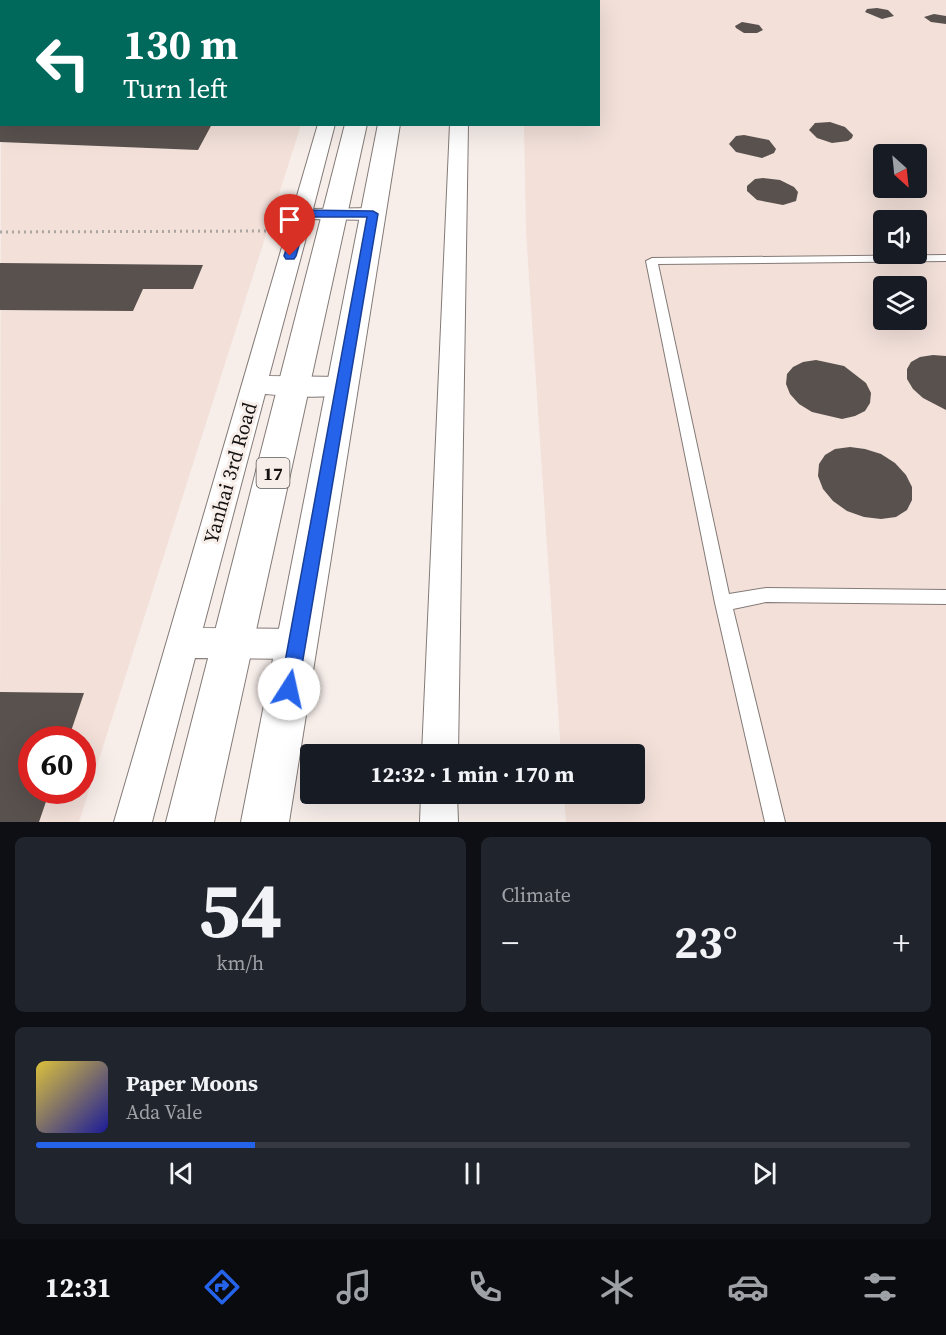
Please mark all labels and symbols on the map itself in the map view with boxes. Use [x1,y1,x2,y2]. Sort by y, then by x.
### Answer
north arrow [873,144,927,198]
pin [264,194,315,256]
street label: Yanhai 3rd Road [196,399,264,547]
road number: 17 [256,458,290,488]
position arrow [257,657,321,721]
speed limit sign: 60 [18,726,96,804]

